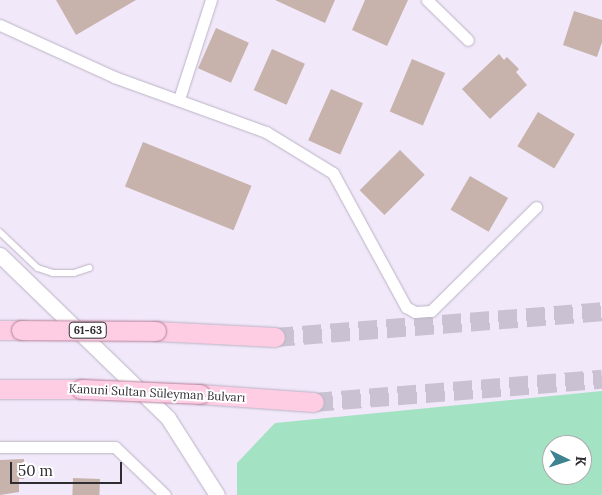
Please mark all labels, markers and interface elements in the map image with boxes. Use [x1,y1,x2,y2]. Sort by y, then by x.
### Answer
road number: 61-63 [68,322,108,338]
street label: Kanuni Sultan Süleyman Bulvarı [68,381,246,405]
north arrow [542,435,592,485]
scale bar [12,452,125,484]
text: K [572,455,590,467]
text: 50 m [18,461,53,480]

